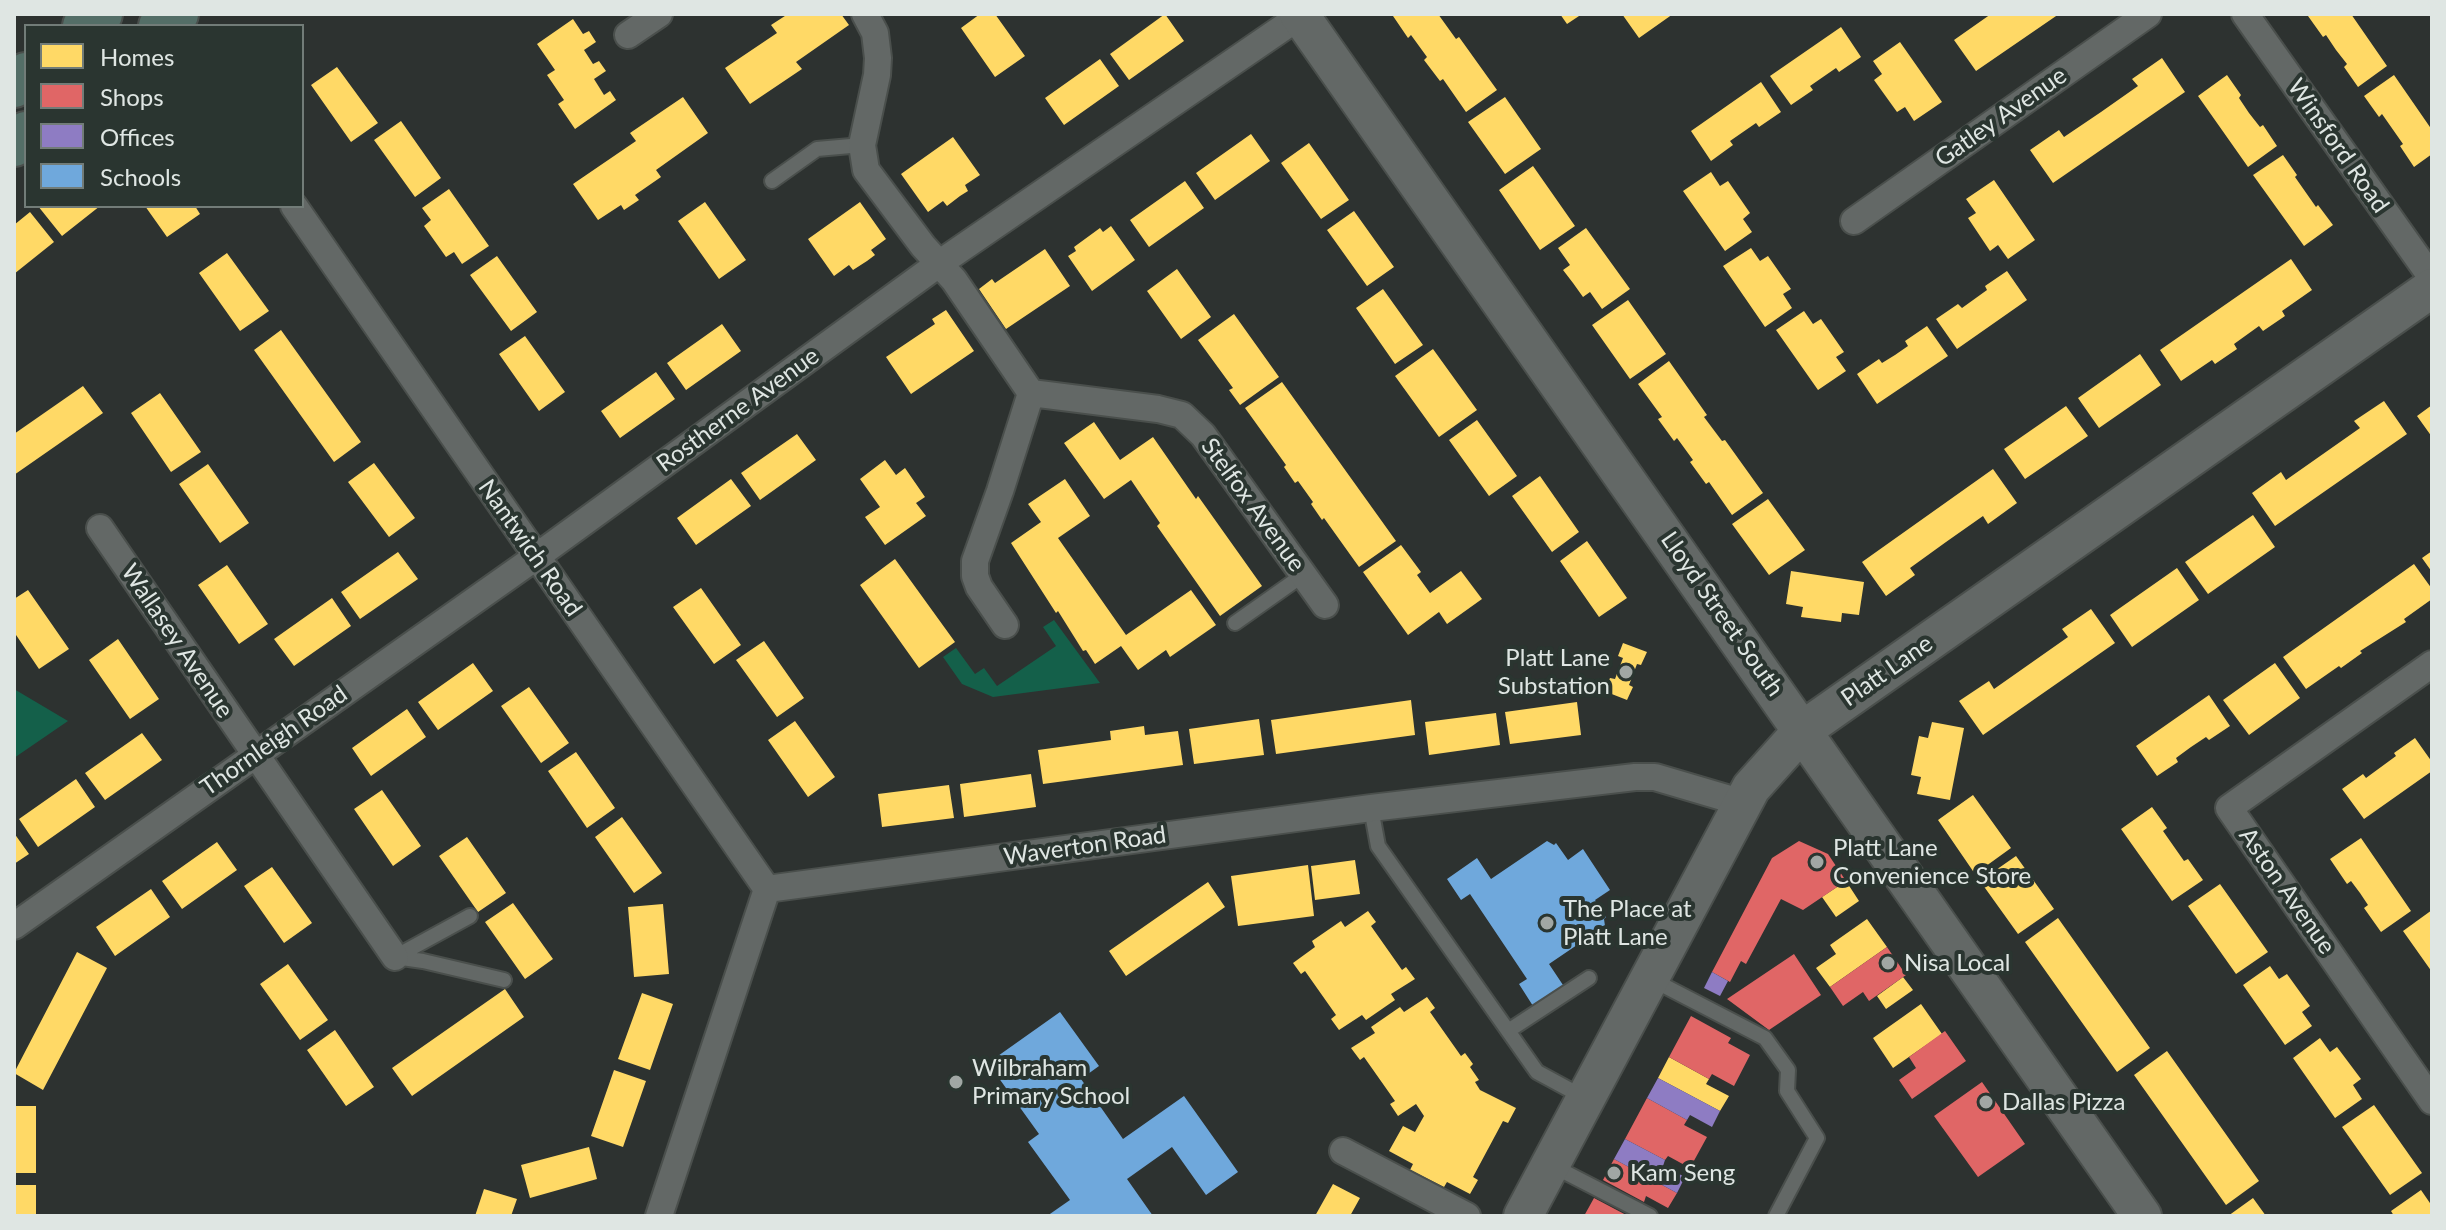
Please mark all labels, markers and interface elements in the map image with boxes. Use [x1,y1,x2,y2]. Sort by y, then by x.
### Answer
legend [24,24,304,208]
text: Homes [100,42,174,71]
street label: Gatley Avenue [1930,61,2072,173]
street label: Winsford Road [2281,73,2395,219]
text: Shops [100,82,164,111]
text: Offices [100,122,175,151]
text: Schools [100,162,181,191]
street label: Rostherne Avenue [651,342,825,478]
street label: Stelfox Avenue [1195,433,1311,577]
street label: Nantwich Road [472,474,588,622]
street label: Lloyd Street South [1655,526,1789,702]
street label: Wallasey Avenue [115,559,239,723]
street label: Platt Lane [1836,629,1938,713]
place label: Platt Lane Substation [1498,644,1610,700]
marker: Platt Lane Substation [1617,663,1635,681]
street label: Thornleigh Road [195,680,353,802]
street label: Waverton Road [1002,820,1168,872]
street label: Aston Avenue [2233,822,2341,960]
place label: Platt Lane Convenience Store [1833,834,2031,890]
marker: Platt Lane Convenience Store [1808,853,1826,871]
place label: The Place at Platt Lane [1563,895,1692,951]
marker: The Place at Platt Lane [1538,914,1556,932]
place label: Nisa Local [1904,949,2010,977]
marker: Nisa Local [1879,954,1897,972]
place label: Wilbraham Primary School [972,1054,1130,1110]
marker: Wilbraham Primary School [947,1073,965,1091]
place label: Dallas Pizza [2002,1088,2125,1116]
marker: Dallas Pizza [1977,1093,1995,1111]
place label: Kam Seng [1630,1159,1735,1187]
marker: Kam Seng [1605,1164,1623,1182]

